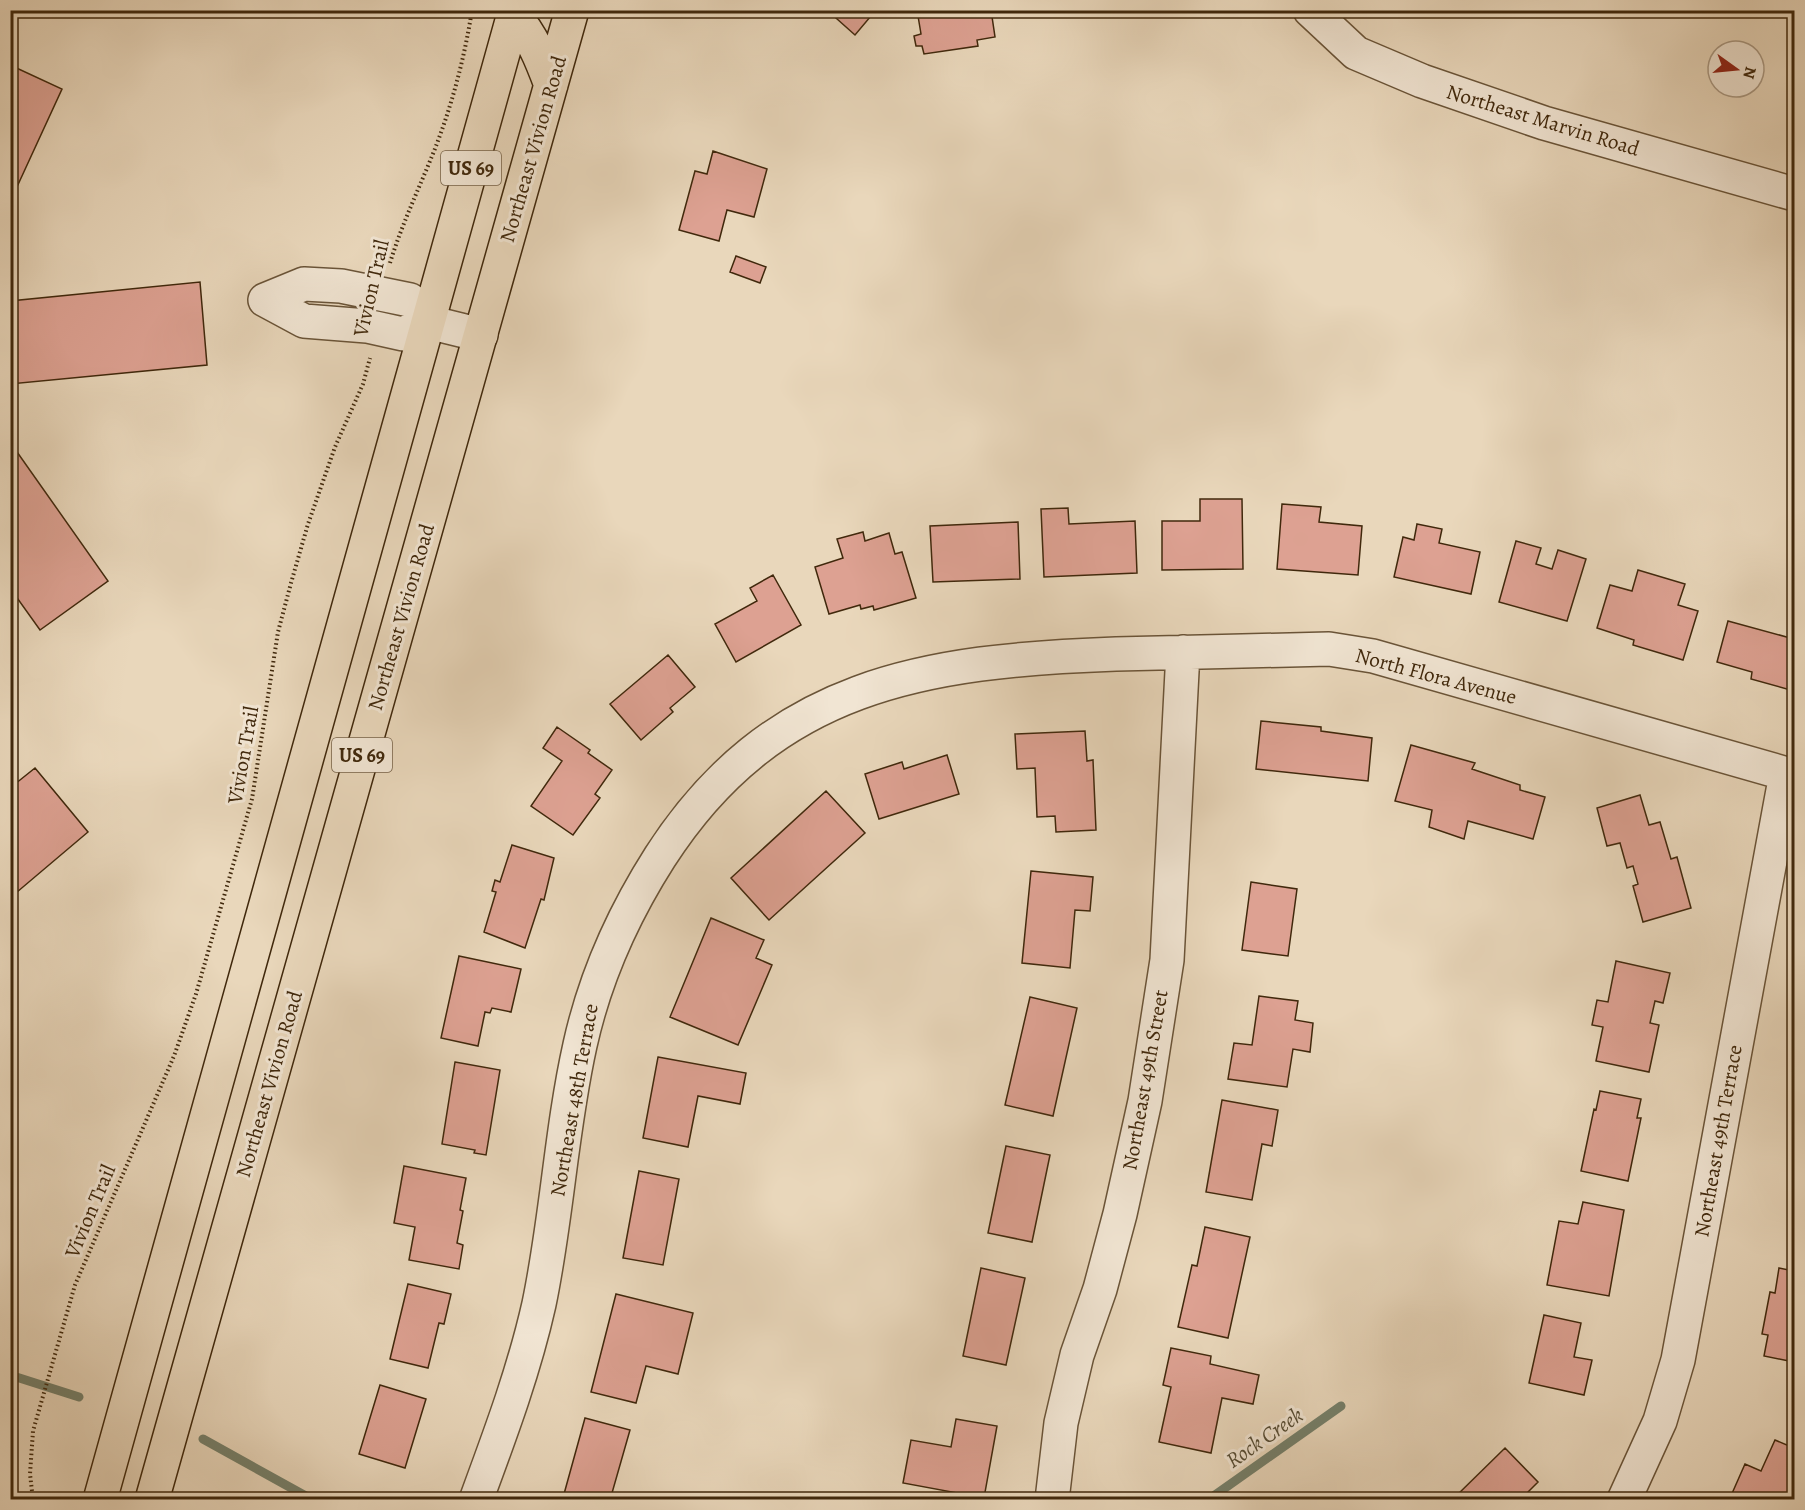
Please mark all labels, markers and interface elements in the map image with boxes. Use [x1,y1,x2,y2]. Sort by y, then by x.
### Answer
north arrow [1706,39,1766,99]
street label: Northeast Vivion Road [493,52,573,246]
text: N [1737,64,1762,81]
street label: Northeast Marvin Road [1443,77,1644,163]
road number: US 69 [441,151,501,185]
street label: Vivion Trail [346,237,396,340]
street label: Northeast Vivion Road [361,520,441,714]
street label: North Flora Avenue [1352,641,1520,711]
street label: Vivion Trail [220,704,265,807]
road number: US 69 [332,738,392,772]
street label: Northeast Vivion Road [229,987,309,1181]
street label: Northeast 49th Street [1115,987,1175,1173]
street label: Northeast 48th Terrace [543,1001,605,1199]
street label: Northeast 49th Terrace [1687,1043,1749,1239]
street label: Vivion Trail [57,1160,122,1263]
water label: Rock Creek [1220,1400,1309,1475]

